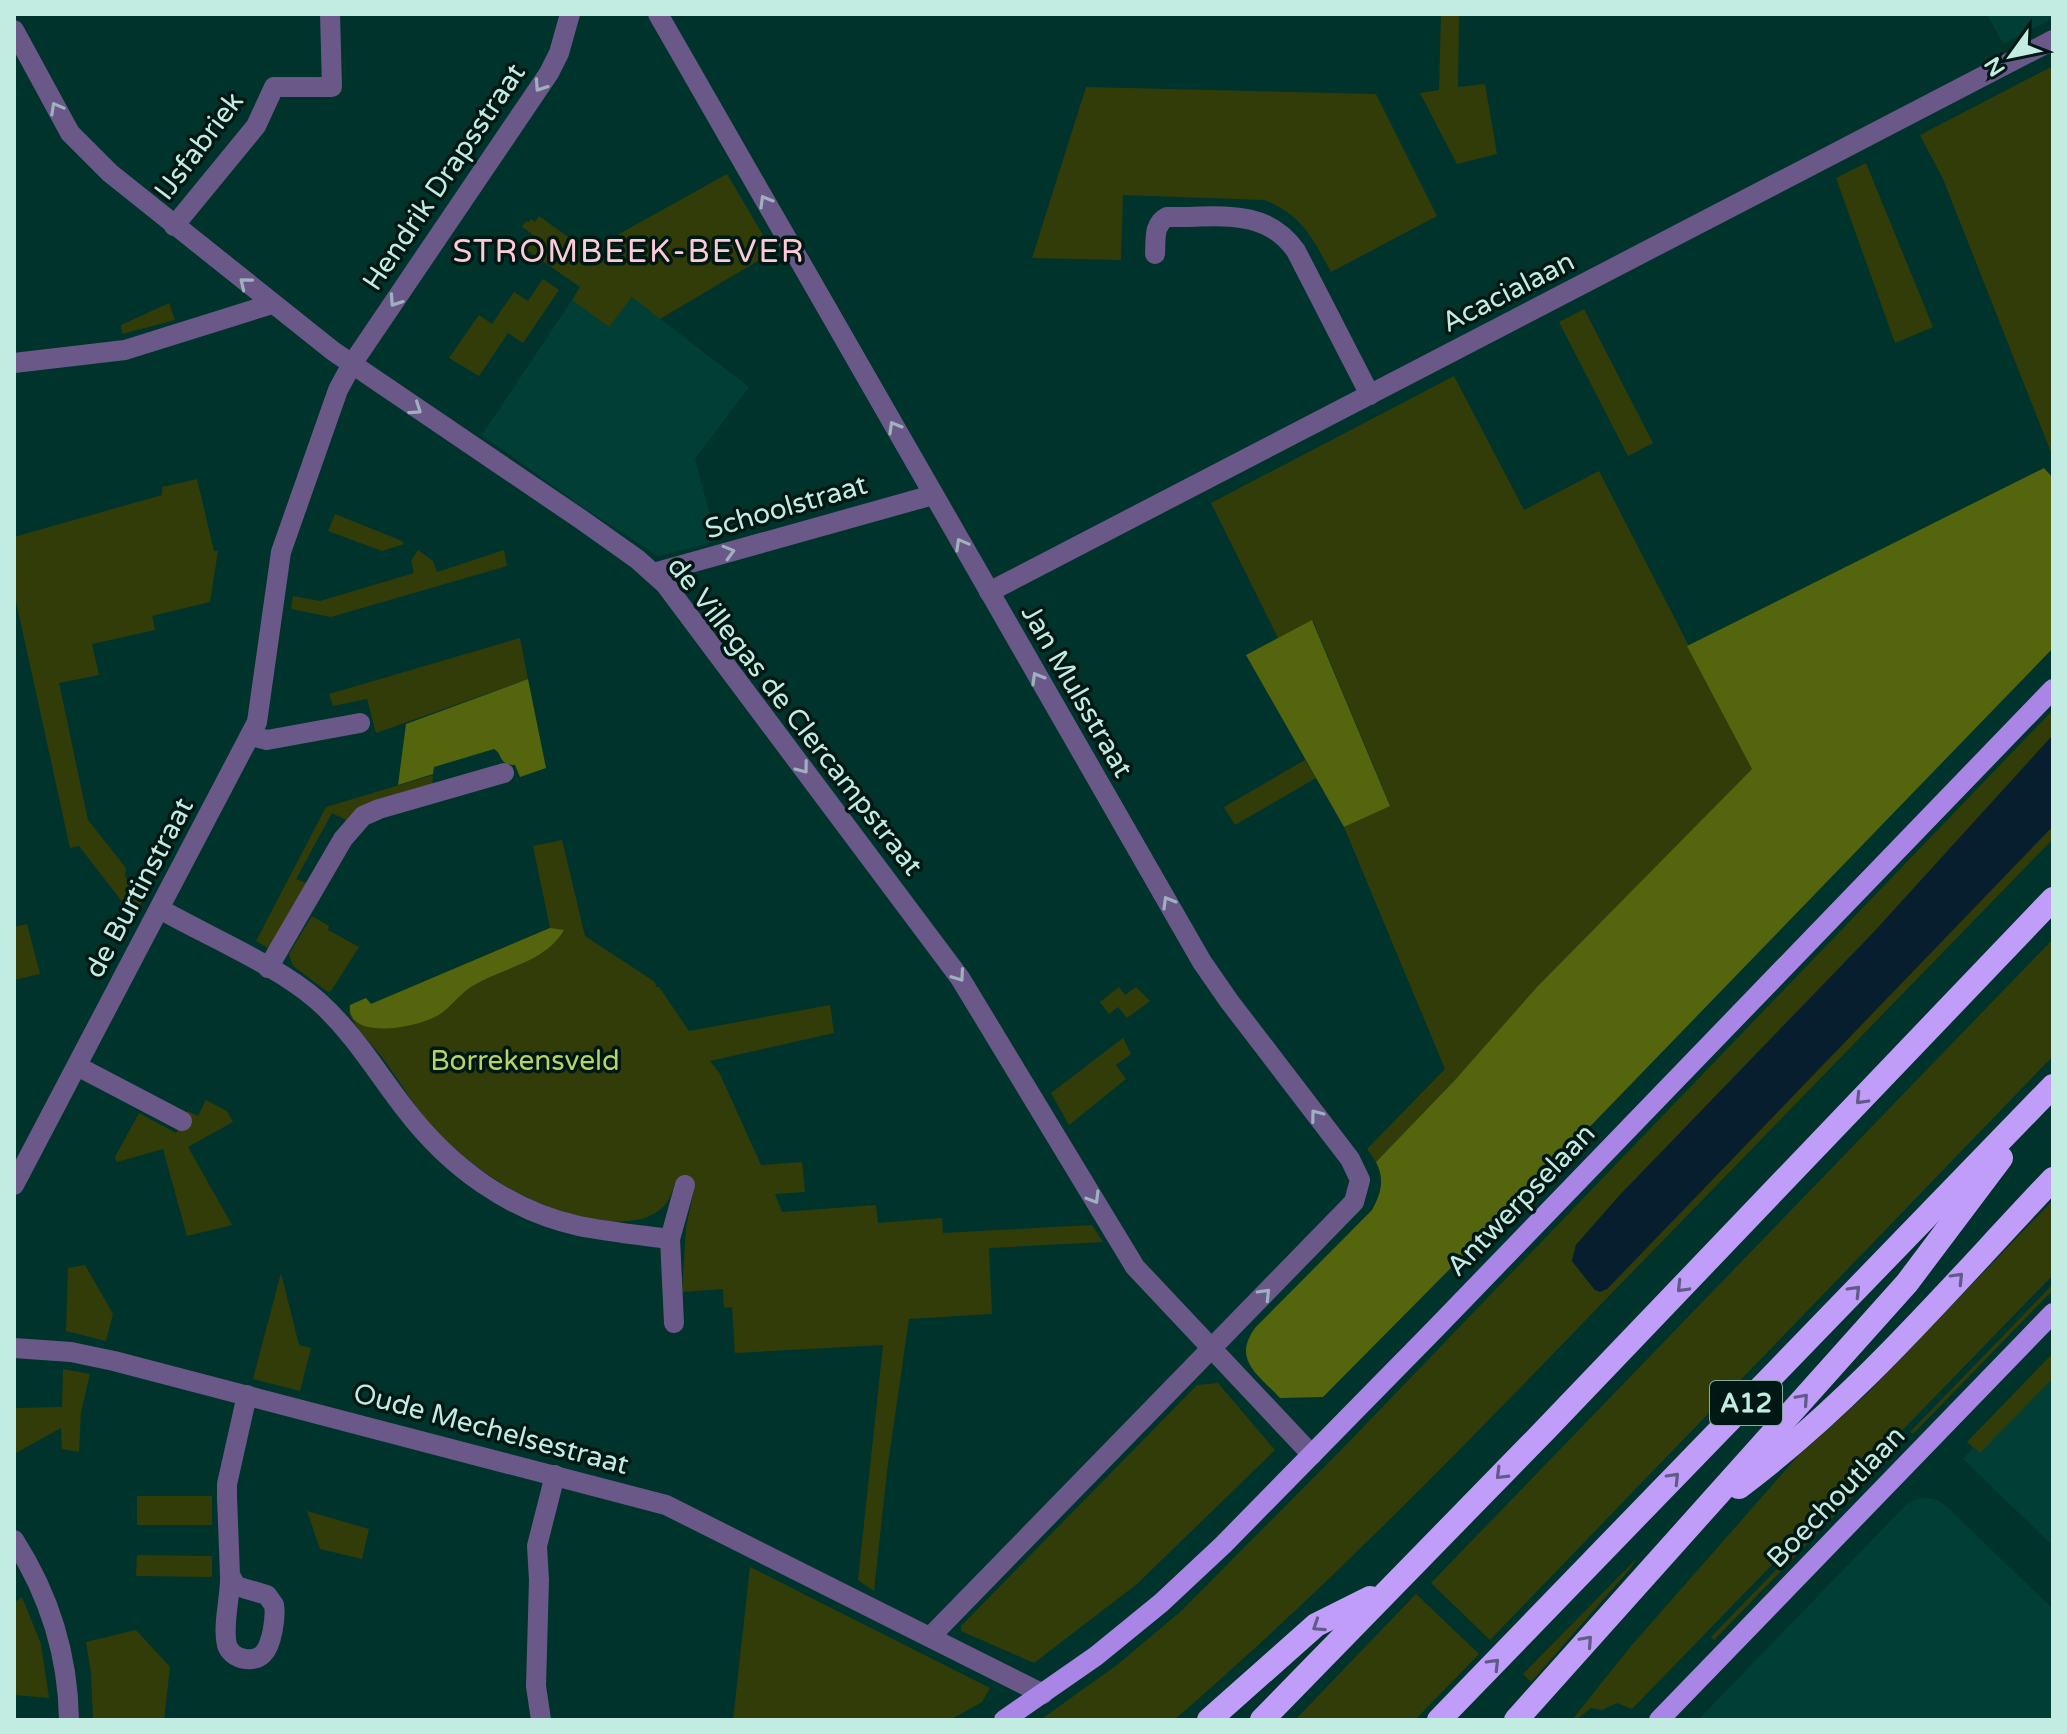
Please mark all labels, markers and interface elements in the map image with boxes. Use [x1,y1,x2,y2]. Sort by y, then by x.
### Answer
north arrow [1971,16,2051,96]
text: N [1979,52,2011,81]
street label: Hendrik Drapsstraat [355,57,533,297]
one-way arrow [535,77,550,91]
street label: IJsfabriek [147,85,251,207]
one-way arrow [50,102,65,116]
one-way arrow [759,196,775,210]
district label: STROMBEEK-BEVER [452,233,806,271]
street label: Acacialaan [1436,244,1580,340]
one-way arrow [240,278,255,293]
one-way arrow [389,292,404,306]
one-way arrow [407,399,421,414]
one-way arrow [888,421,904,436]
street label: Schoolstraat [701,468,871,546]
one-way arrow [955,538,971,552]
one-way arrow [722,544,736,561]
street label: de Villegas de Clercampstraat [660,550,930,882]
street label: Jan Mulsstraat [1014,599,1140,784]
one-way arrow [1031,672,1047,687]
one-way arrow [794,759,808,774]
street label: de Burtinstraat [77,792,201,984]
one-way arrow [1162,896,1178,911]
one-way arrow [949,968,964,982]
park label: Borrekensveld [430,1044,620,1078]
one-way arrow [1856,1090,1871,1104]
one-way arrow [1312,1110,1326,1124]
street label: Antwerpselaan [1440,1117,1602,1283]
one-way arrow [1085,1189,1100,1204]
one-way arrow [1949,1273,1964,1287]
one-way arrow [1676,1278,1691,1292]
one-way arrow [1846,1285,1860,1300]
one-way arrow [1256,1289,1270,1303]
street label: Oude Mechelsestraat [350,1376,633,1482]
road number: A12 [1710,1381,1782,1425]
one-way arrow [1794,1393,1808,1408]
street label: Boechoutlaan [1760,1419,1912,1575]
one-way arrow [1496,1465,1510,1479]
one-way arrow [1665,1473,1680,1487]
one-way arrow [1312,1616,1326,1631]
one-way arrow [1578,1636,1592,1650]
one-way arrow [1484,1659,1499,1673]

